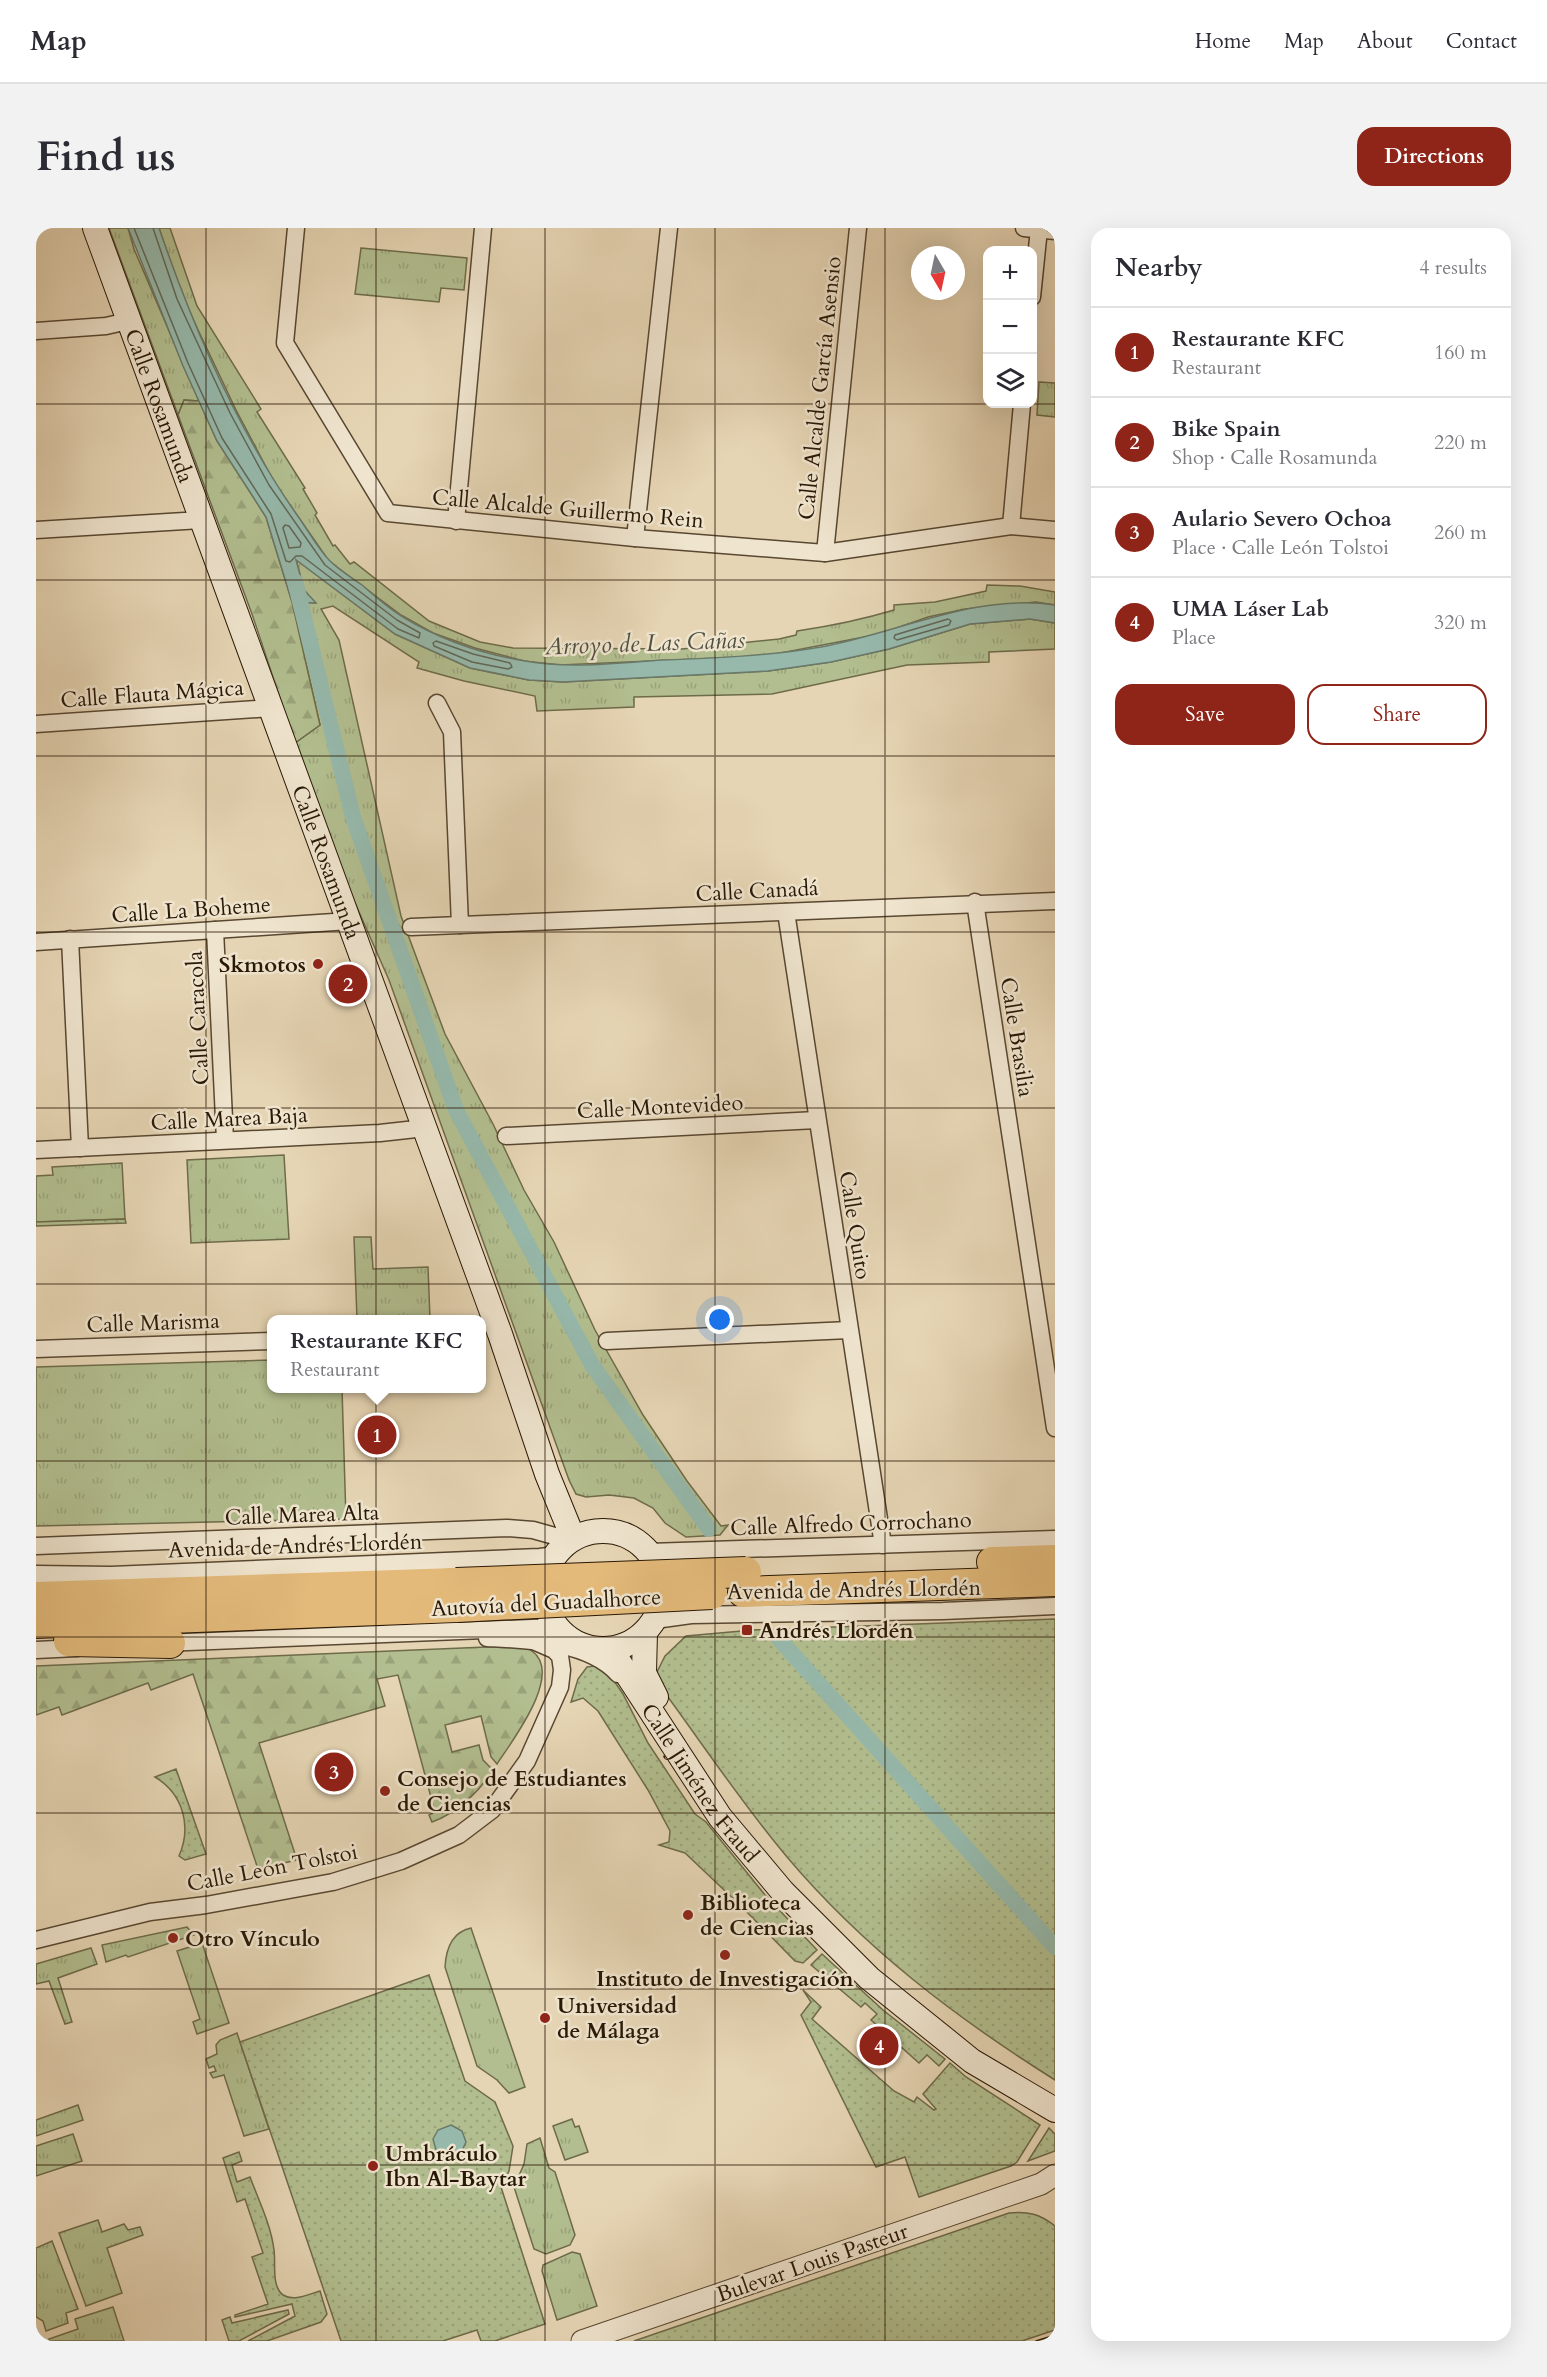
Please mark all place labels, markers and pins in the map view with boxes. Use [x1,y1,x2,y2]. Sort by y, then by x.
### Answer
place label: Skmotos [219,950,306,980]
marker: Skmotos [311,957,325,971]
pin: 2 [328,962,368,1006]
pin: 1 [358,1412,396,1458]
place label: Andrés Llordén [759,1616,914,1646]
marker: Andrés Llordén [740,1623,754,1637]
pin: 3 [314,1750,354,1794]
place label: Consejo de Estudiantes de Ciencias [397,1764,627,1819]
marker: Consejo de Estudiantes de Ciencias [378,1784,392,1798]
place label: Biblioteca de Ciencias [700,1888,814,1943]
marker: Biblioteca de Ciencias [681,1908,695,1922]
place label: Otro Vínculo [185,1924,320,1954]
marker: Otro Vínculo [166,1931,180,1945]
marker: Instituto de Investigación [718,1948,732,1962]
place label: Instituto de Investigación [596,1964,854,1994]
place label: Universidad de Málaga [557,1991,677,2046]
marker: Universidad de Málaga [538,2011,552,2025]
pin: 4 [860,2024,898,2068]
place label: Umbráculo Ibn Al-Baytar [385,2139,527,2194]
marker: Umbráculo Ibn Al-Baytar [366,2159,380,2173]

